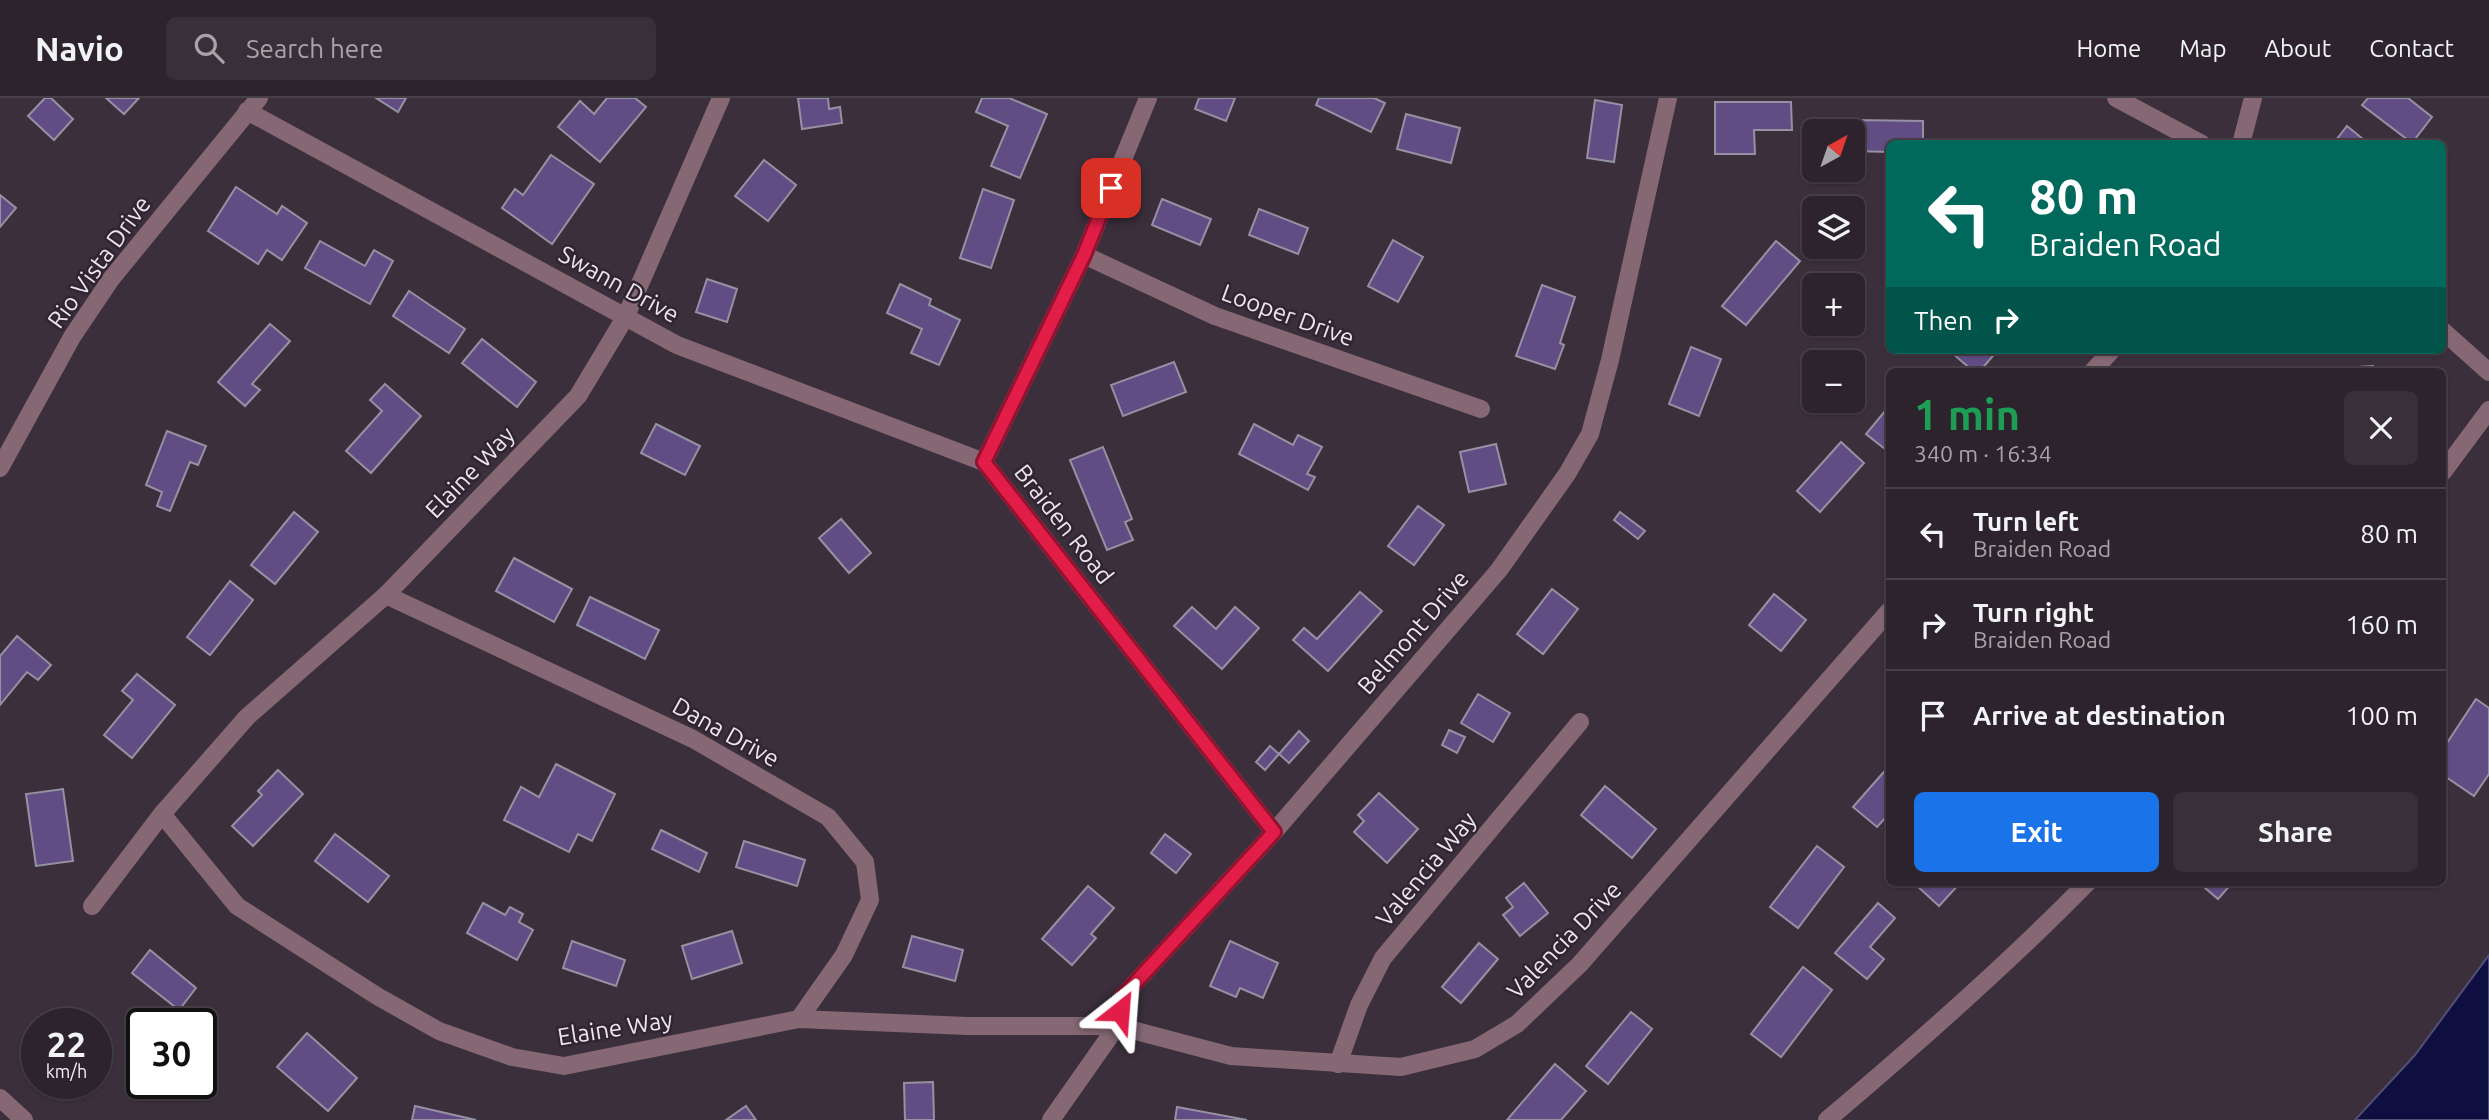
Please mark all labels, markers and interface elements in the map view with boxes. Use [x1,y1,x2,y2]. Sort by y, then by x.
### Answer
search box [166,17,656,80]
icon: search [190,29,228,67]
text: Navio [35,30,124,67]
text: Search here [246,34,383,63]
text: Home [2076,35,2141,62]
text: Map [2179,35,2226,62]
text: About [2264,35,2331,62]
text: Contact [2369,35,2454,62]
north arrow [1802,119,1866,182]
map controls [1802,119,1865,413]
pin [1081,158,1141,218]
icon: left [1914,168,2005,259]
text: 80 m [2029,168,2138,223]
icon: arrive [1092,169,1130,207]
street label: Rio Vista Drive [42,191,156,333]
button: layers [1802,196,1865,259]
text: Braiden Road [2029,226,2221,262]
street label: Swann Drive [554,240,684,328]
button: + [1802,273,1865,336]
street label: Looper Drive [1218,279,1358,351]
icon: right [1987,301,2025,339]
text: Then [1914,306,1973,335]
button: − [1802,350,1865,413]
text: 1 min [1914,391,2020,438]
button: close [2344,391,2418,465]
street label: Elaine Way [420,421,520,523]
text: 340 m · 16:34 [1914,441,2052,466]
street label: Braiden Road [1009,459,1119,589]
text: Turn left [1973,507,2079,536]
icon: left [1914,515,1952,553]
text: 80 m [2360,519,2418,548]
text: Braiden Road [1973,536,2111,561]
street label: Belmont Drive [1352,565,1474,699]
text: Turn right [1973,598,2094,627]
icon: right [1914,606,1952,644]
text: 160 m [2346,610,2418,639]
text: Braiden Road [1973,627,2111,652]
street label: Dana Drive [668,692,784,772]
icon: arrive [1914,697,1952,735]
text: Arrive at destination [1973,701,2226,730]
text: 100 m [2346,701,2418,730]
button: Exit [1914,792,2159,872]
button: Share [2173,792,2418,872]
street label: Valencia Way [1370,806,1482,932]
street label: Valencia Drive [1502,876,1626,1004]
position arrow [1083,974,1157,1048]
street label: Elaine Way [556,1006,675,1050]
speed limit sign: 30 [126,1008,217,1099]
text: 22 [47,1024,86,1064]
text: km/h [46,1061,87,1081]

